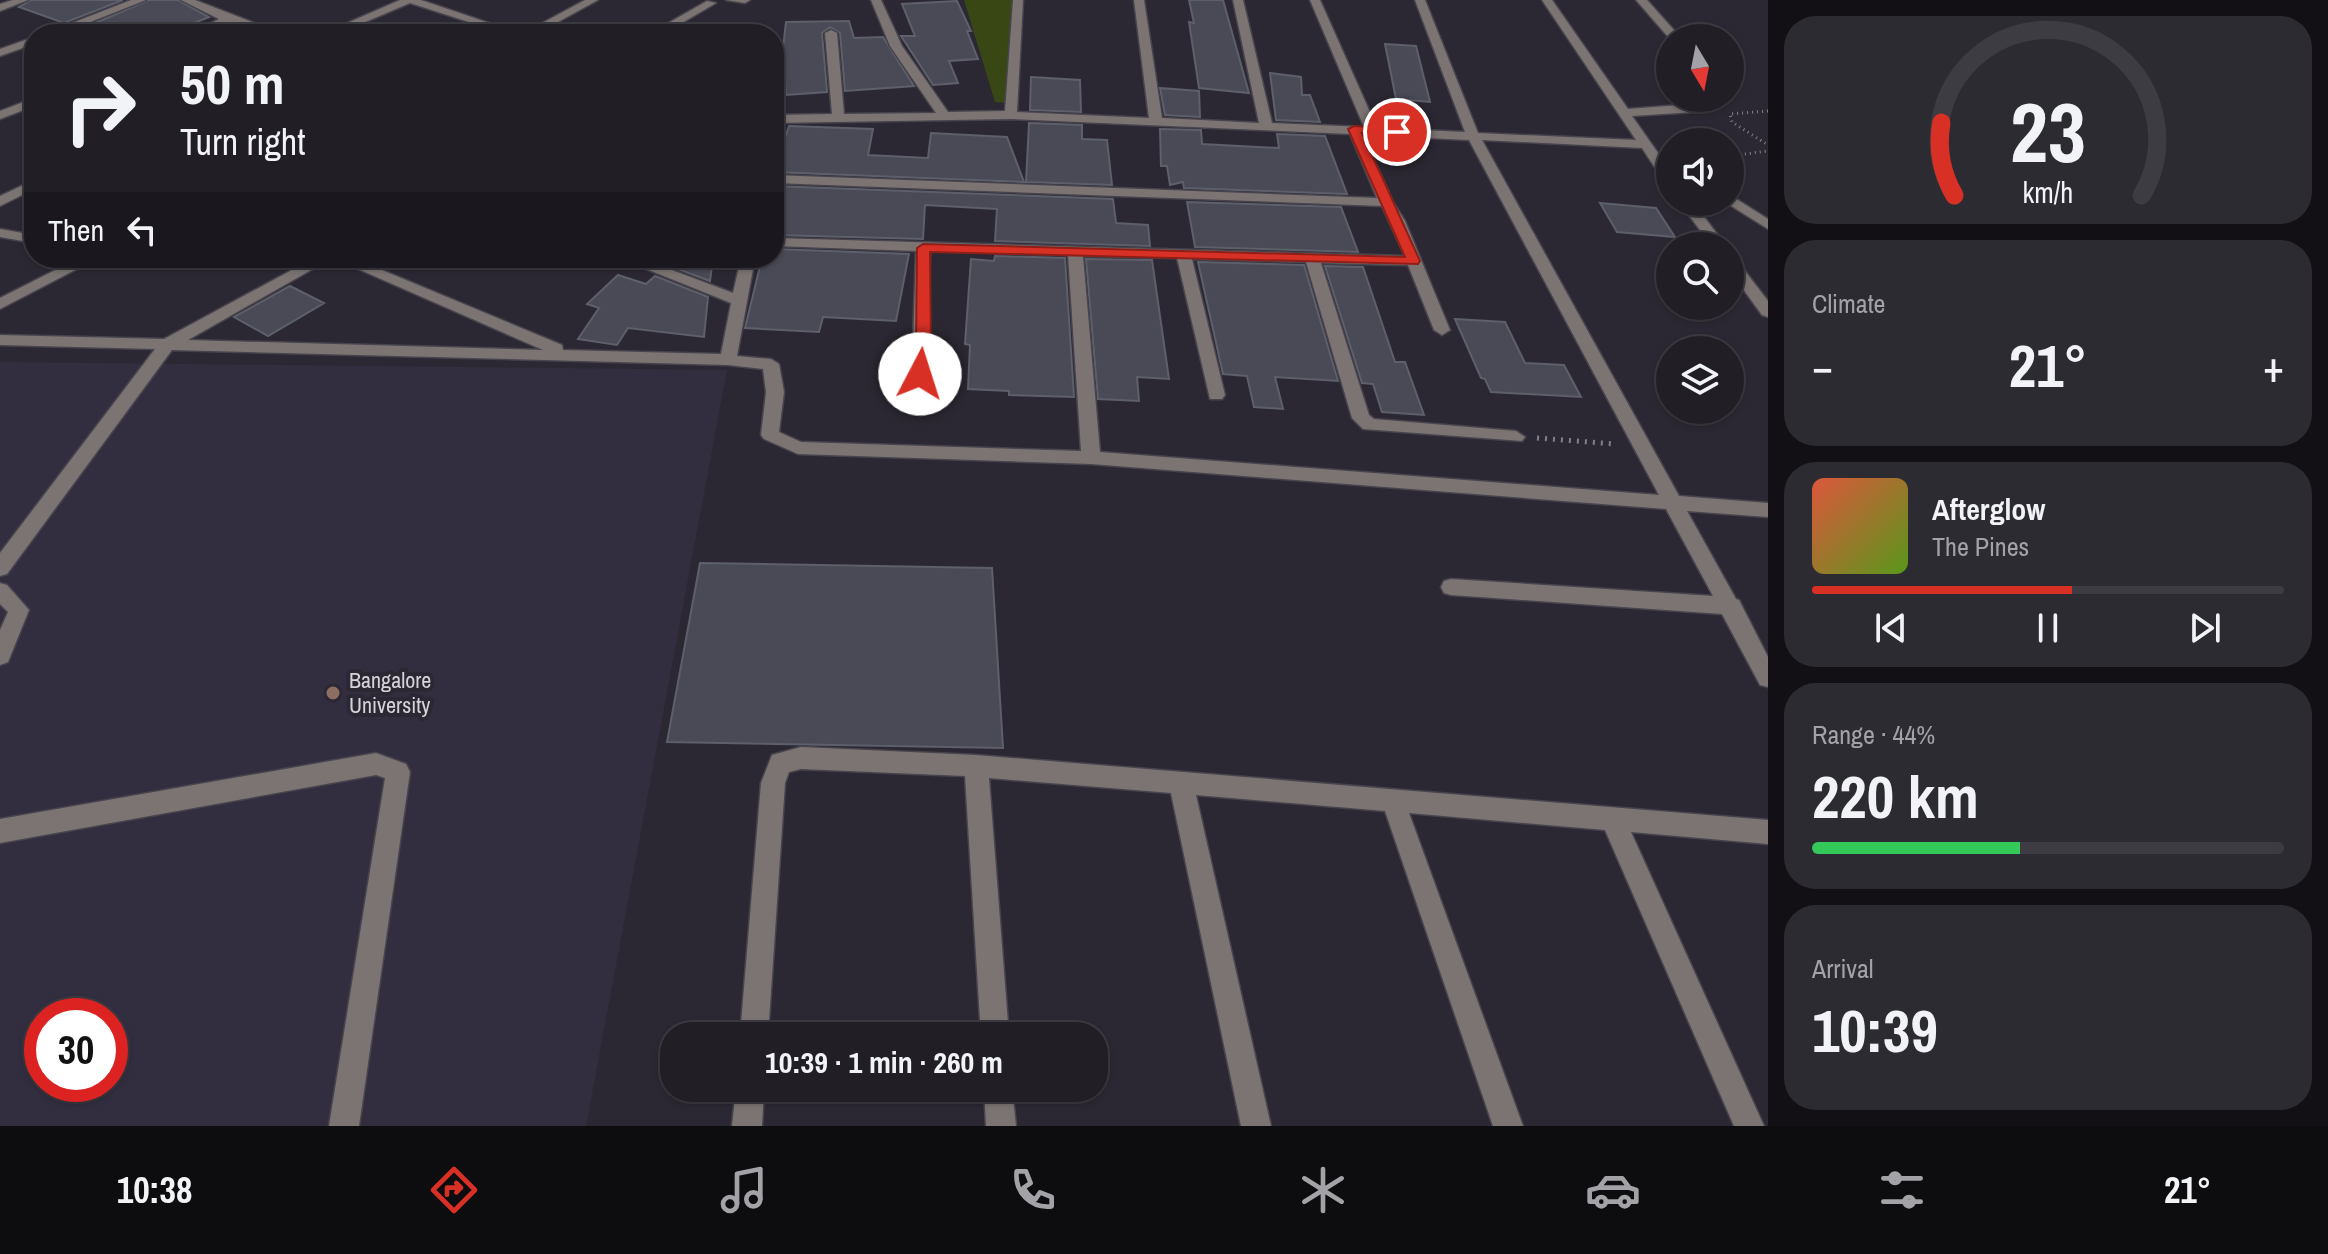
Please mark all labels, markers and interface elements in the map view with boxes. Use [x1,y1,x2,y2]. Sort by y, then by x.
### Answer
north arrow [1656,24,1744,112]
map controls [1656,24,1744,424]
text: 50 m [180,46,285,121]
icon: right [48,56,152,160]
text: 23 [2010,76,2086,188]
pin [1363,98,1431,166]
icon: arrive [1375,110,1419,154]
text: Turn right [180,118,305,166]
button: sound [1656,128,1744,216]
text: km/h [2023,173,2073,212]
icon: left [120,208,164,252]
text: Then [48,210,104,250]
button: search [1656,232,1744,320]
text: Climate [1812,286,1885,321]
text: 21° [2009,325,2087,406]
position arrow [878,332,962,416]
button: layers [1656,336,1744,424]
text: − [1812,336,1833,396]
text: + [2263,336,2284,396]
text: Afterglow [1932,489,2045,529]
text: The Pines [1932,529,2029,564]
icon: previous [1869,606,1913,650]
icon: pause [2026,606,2070,650]
icon: next [2183,606,2227,650]
place label: Bangalore University [349,665,431,720]
marker: Bangalore University [324,684,342,702]
text: Range · 44% [1812,717,1935,752]
text: 220 km [1812,756,1979,837]
text: Arrival [1812,951,1874,986]
text: 10:39 [1812,990,1938,1071]
speed limit sign: 30 [24,998,128,1102]
text: 10:39 · 1 min · 260 m [765,1042,1003,1082]
icon: directions [426,1162,482,1218]
icon: music [716,1162,772,1218]
icon: phone [1005,1162,1061,1218]
icon: climate [1295,1162,1351,1218]
icon: car [1585,1162,1641,1218]
icon: filters [1874,1162,1930,1218]
text: 10:38 [117,1166,192,1214]
text: 21° [2164,1166,2211,1214]

